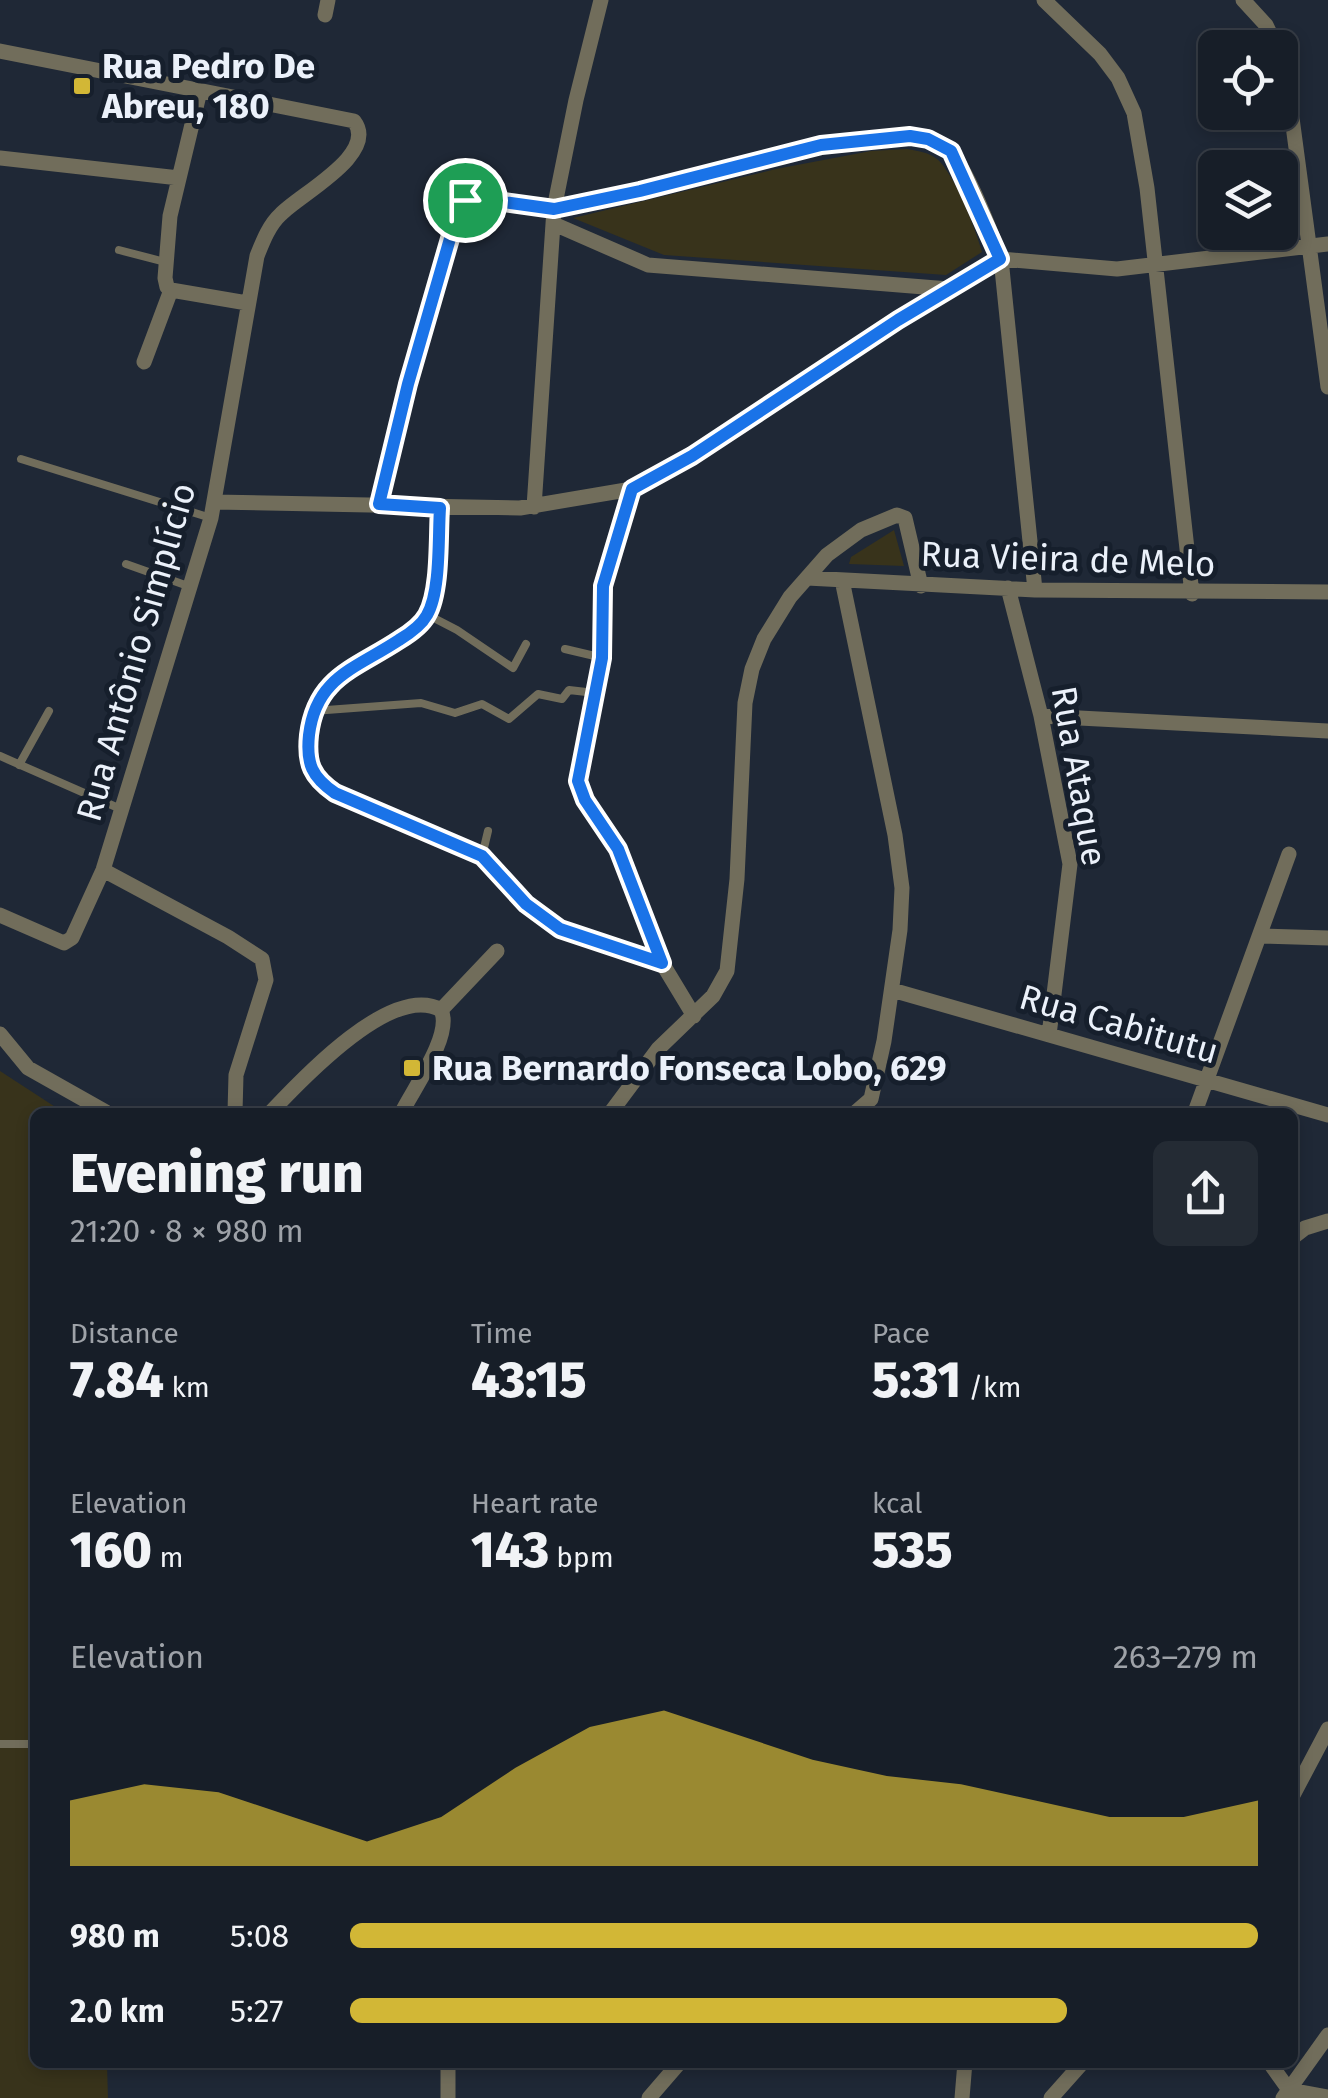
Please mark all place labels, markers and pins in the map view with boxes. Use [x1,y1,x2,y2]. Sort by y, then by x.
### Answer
place label: Rua Pedro De Abreu, 180 [101,45,315,127]
marker: Rua Pedro De Abreu, 180 [71,75,93,97]
pin [423,158,508,243]
place label: Rua Bernardo Fonseca Lobo, 629 [432,1047,947,1089]
marker: Rua Bernardo Fonseca Lobo, 629 [401,1057,423,1079]

